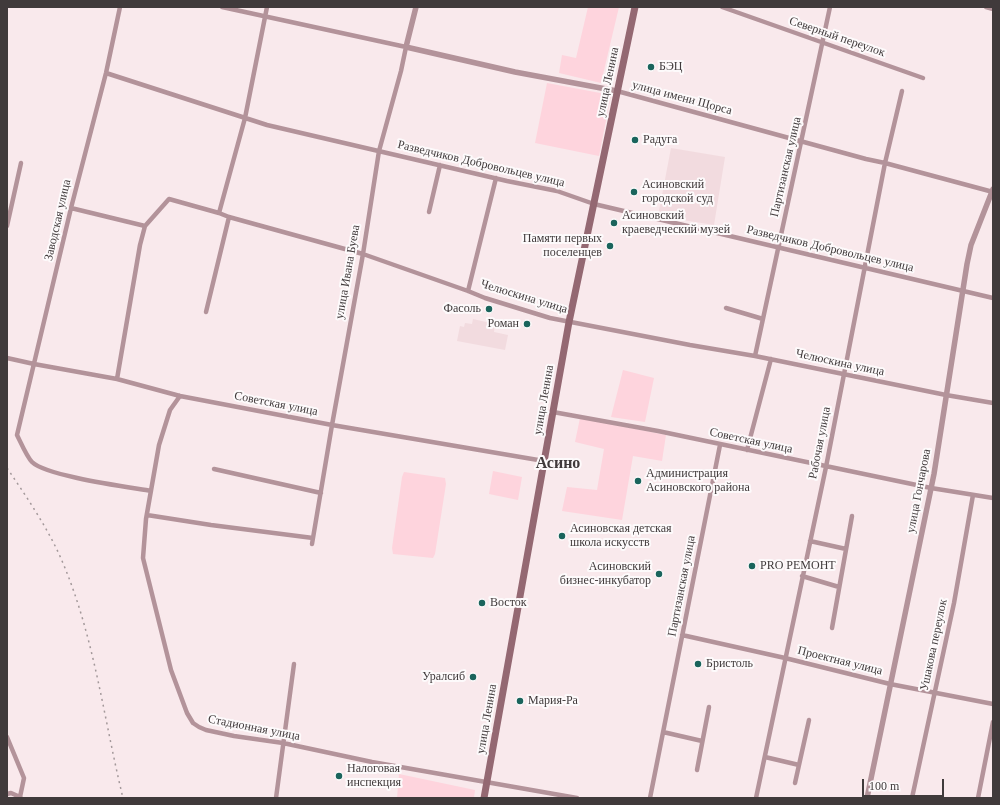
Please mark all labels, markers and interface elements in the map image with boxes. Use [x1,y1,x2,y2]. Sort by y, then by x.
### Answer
street label: Северный переулок [787,14,887,60]
street label: улица Ленина [594,46,622,118]
place label: БЭЦ [659,60,682,74]
marker: БЭЦ [646,62,656,72]
street label: улица имени Щорса [631,78,733,118]
street label: Партизанская улица [767,115,805,219]
place label: Радуга [643,133,677,147]
marker: Радуга [630,135,640,145]
street label: Разведчиков Добровольцев улица [396,138,566,190]
street label: Заводская улица [42,178,74,262]
place label: Асиновский городской суд [642,178,713,206]
marker: Асиновский городской суд [629,187,639,197]
place label: Асиновский краеведческий музей [622,209,730,237]
marker: Асиновский краеведческий музей [609,218,619,228]
street label: Разведчиков Добровольцев улица [745,223,915,275]
street label: улица Ивана Буева [333,224,363,320]
place label: Памяти первых поселенцев [523,232,602,260]
marker: Памяти первых поселенцев [605,241,615,251]
street label: Челюскина улица [479,277,569,317]
place label: Фасоль [444,302,481,316]
marker: Фасоль [484,304,494,314]
place label: Роман [488,317,519,331]
marker: Роман [522,319,532,329]
street label: Челюскина улица [794,347,886,379]
street label: улица Ленина [531,364,557,436]
street label: Советская улица [233,389,319,419]
street label: Рабочая улица [806,406,834,480]
street label: Советская улица [708,425,794,457]
street label: улица Гончарова [904,448,934,534]
district label: Асино [536,454,580,474]
place label: Администрация Асиновского района [646,467,750,495]
marker: Администрация Асиновского района [633,476,643,486]
place label: Асиновская детская школа искусств [570,522,672,550]
marker: Асиновская детская школа искусств [557,531,567,541]
street label: Партизанская улица [665,534,699,638]
place label: PRO РЕМОНТ [760,559,836,573]
place label: Асиновский бизнес-инкубатор [560,560,651,588]
marker: PRO РЕМОНТ [747,561,757,571]
marker: Асиновский бизнес-инкубатор [654,569,664,579]
place label: Восток [490,596,527,610]
marker: Восток [477,598,487,608]
street label: Ушакова переулок [917,598,951,692]
street label: Проектная улица [796,643,884,679]
place label: Бристоль [706,657,753,671]
marker: Бристоль [693,659,703,669]
place label: Уралсиб [422,670,465,684]
marker: Уралсиб [468,672,478,682]
street label: улица Ленина [474,683,500,755]
place label: Мария-Ра [528,694,578,708]
marker: Мария-Ра [515,696,525,706]
street label: Стадионная улица [207,712,301,744]
place label: Налоговая инспекция [347,762,401,790]
marker: Налоговая инспекция [334,771,344,781]
scale bar [864,771,946,797]
text: 100 m [869,779,899,793]

